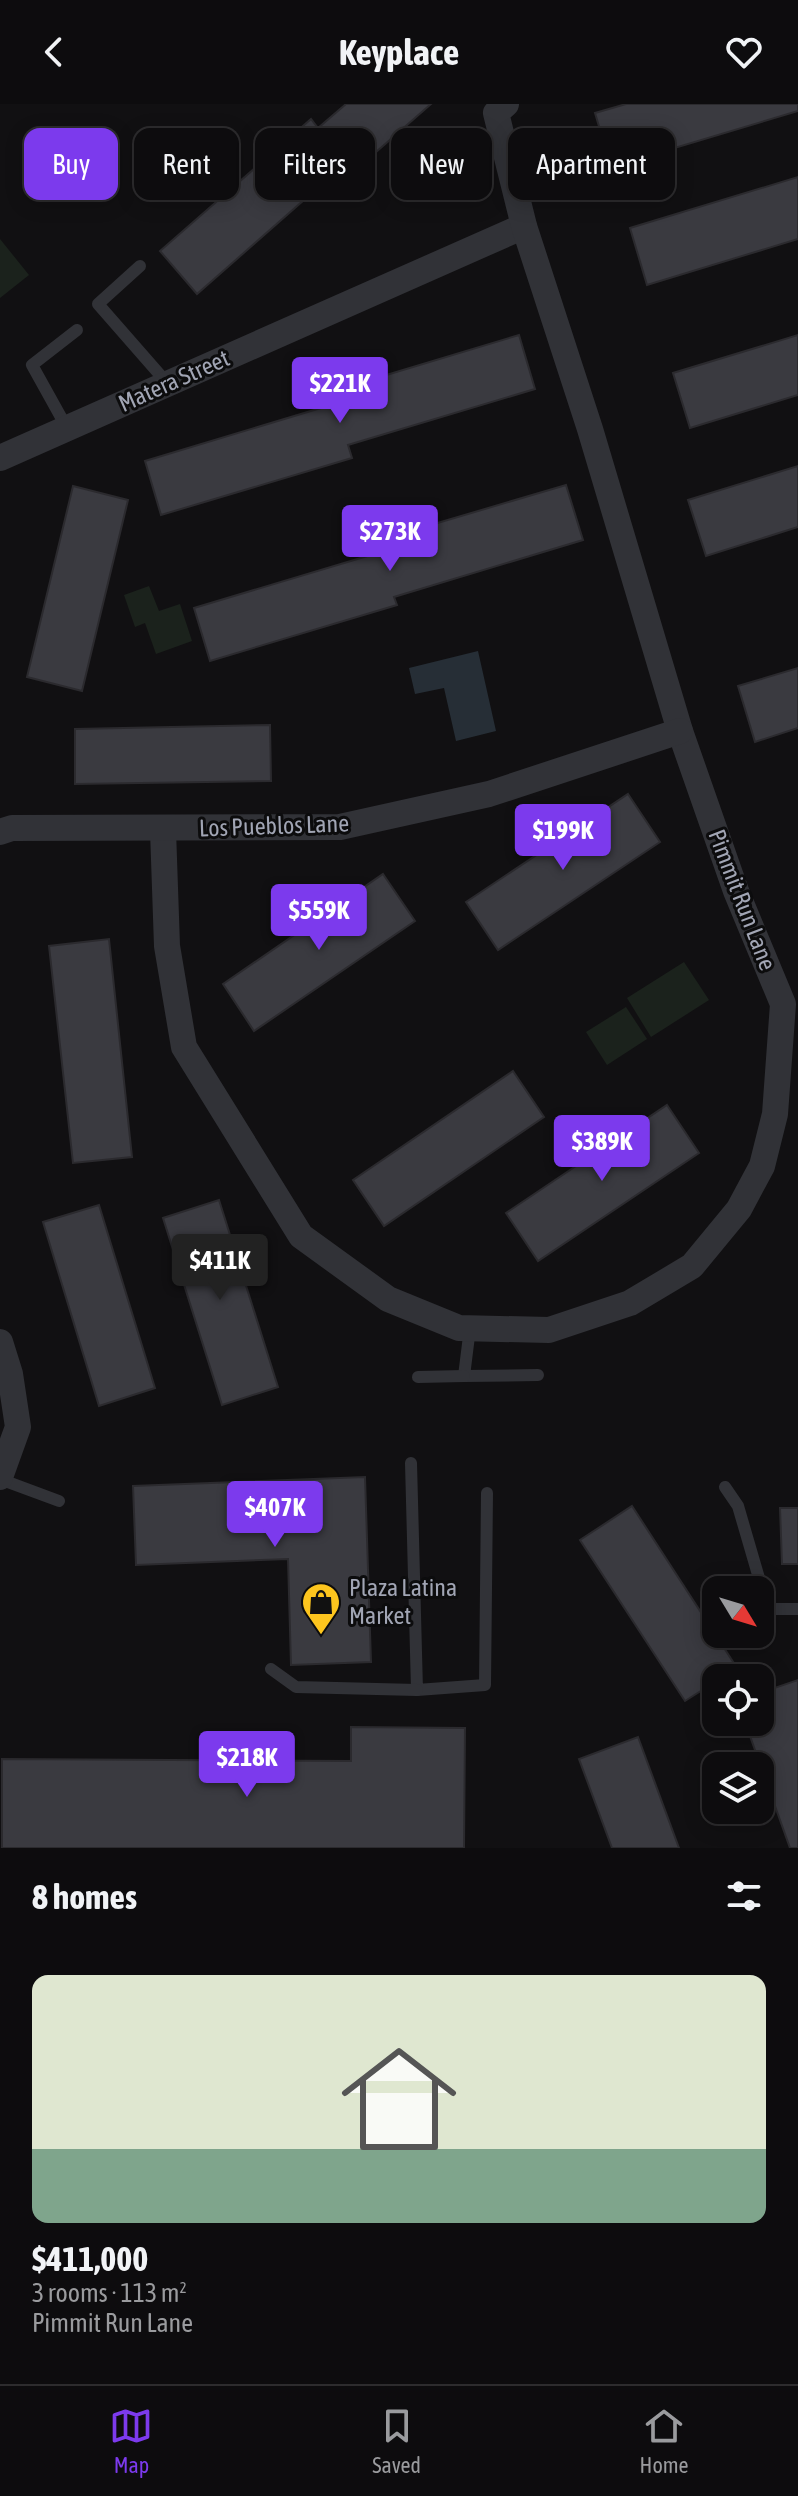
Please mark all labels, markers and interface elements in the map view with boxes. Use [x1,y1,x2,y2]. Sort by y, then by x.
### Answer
icon: back [32,30,76,74]
icon: heart [722,30,766,74]
text: Keyplace [339,31,459,73]
chip: Buy [24,128,118,200]
chip: Rent [134,128,239,200]
chip: Filters [255,128,375,200]
chip: New [391,128,492,200]
chip: Apartment [508,128,675,200]
street label: Matera Street [114,344,233,417]
pin: $221K [284,357,396,425]
text: $221K [310,368,370,398]
pin: $273K [334,505,446,573]
text: $273K [360,516,420,546]
pin: $199K [507,804,619,872]
street label: Los Pueblos Lane [199,809,349,842]
text: $199K [533,815,593,845]
street label: Pimmit Run Lane [703,826,782,974]
pin: $559K [263,884,375,952]
text: $559K [289,895,349,925]
pin: $389K [546,1115,658,1183]
text: $389K [572,1126,632,1156]
pin: $411K [164,1234,276,1302]
text: $411K [190,1245,250,1275]
pin: $407K [219,1481,331,1549]
text: $407K [245,1492,305,1522]
place label: Plaza Latina Market [349,1574,457,1629]
north arrow [702,1576,774,1648]
map controls [702,1576,774,1824]
shop icon: Plaza Latina Market [300,1581,342,1636]
button: locate [702,1664,774,1736]
pin: $218K [191,1731,303,1799]
text: $218K [217,1742,277,1772]
button: layers [702,1752,774,1824]
icon: filters [722,1874,766,1918]
text: 8 homes [32,1877,137,1916]
icon: home [327,2027,471,2171]
text: $411,000 [32,2239,148,2278]
text: 3 rooms · 113 m² [32,2278,187,2308]
text: Pimmit Run Lane [32,2308,193,2338]
tab: Map [109,2404,153,2478]
tab: Saved [372,2404,421,2478]
tab: Home [640,2404,689,2478]

